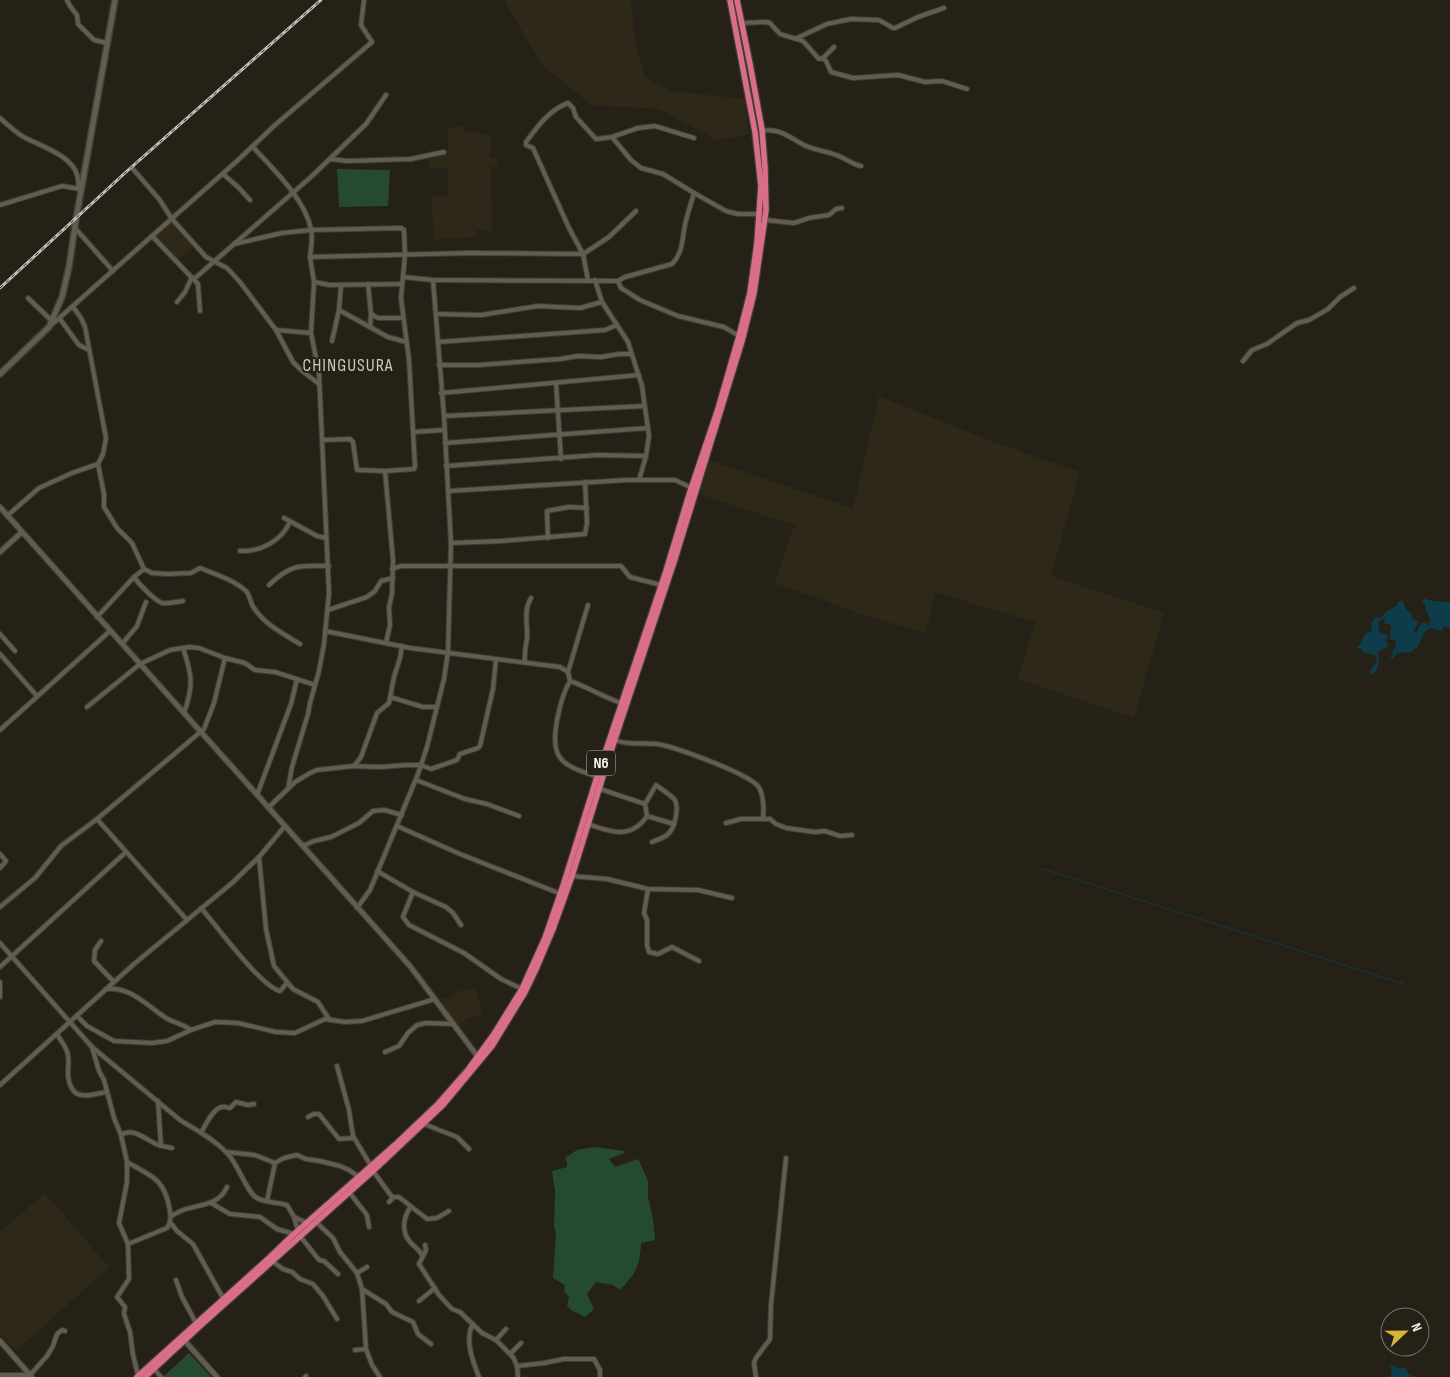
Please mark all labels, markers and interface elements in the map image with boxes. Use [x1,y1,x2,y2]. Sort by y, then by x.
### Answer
district label: CHINGUSURA [302,355,394,376]
road number: N6 [587,750,615,776]
north arrow [1380,1307,1430,1357]
text: N [1407,1321,1426,1334]

